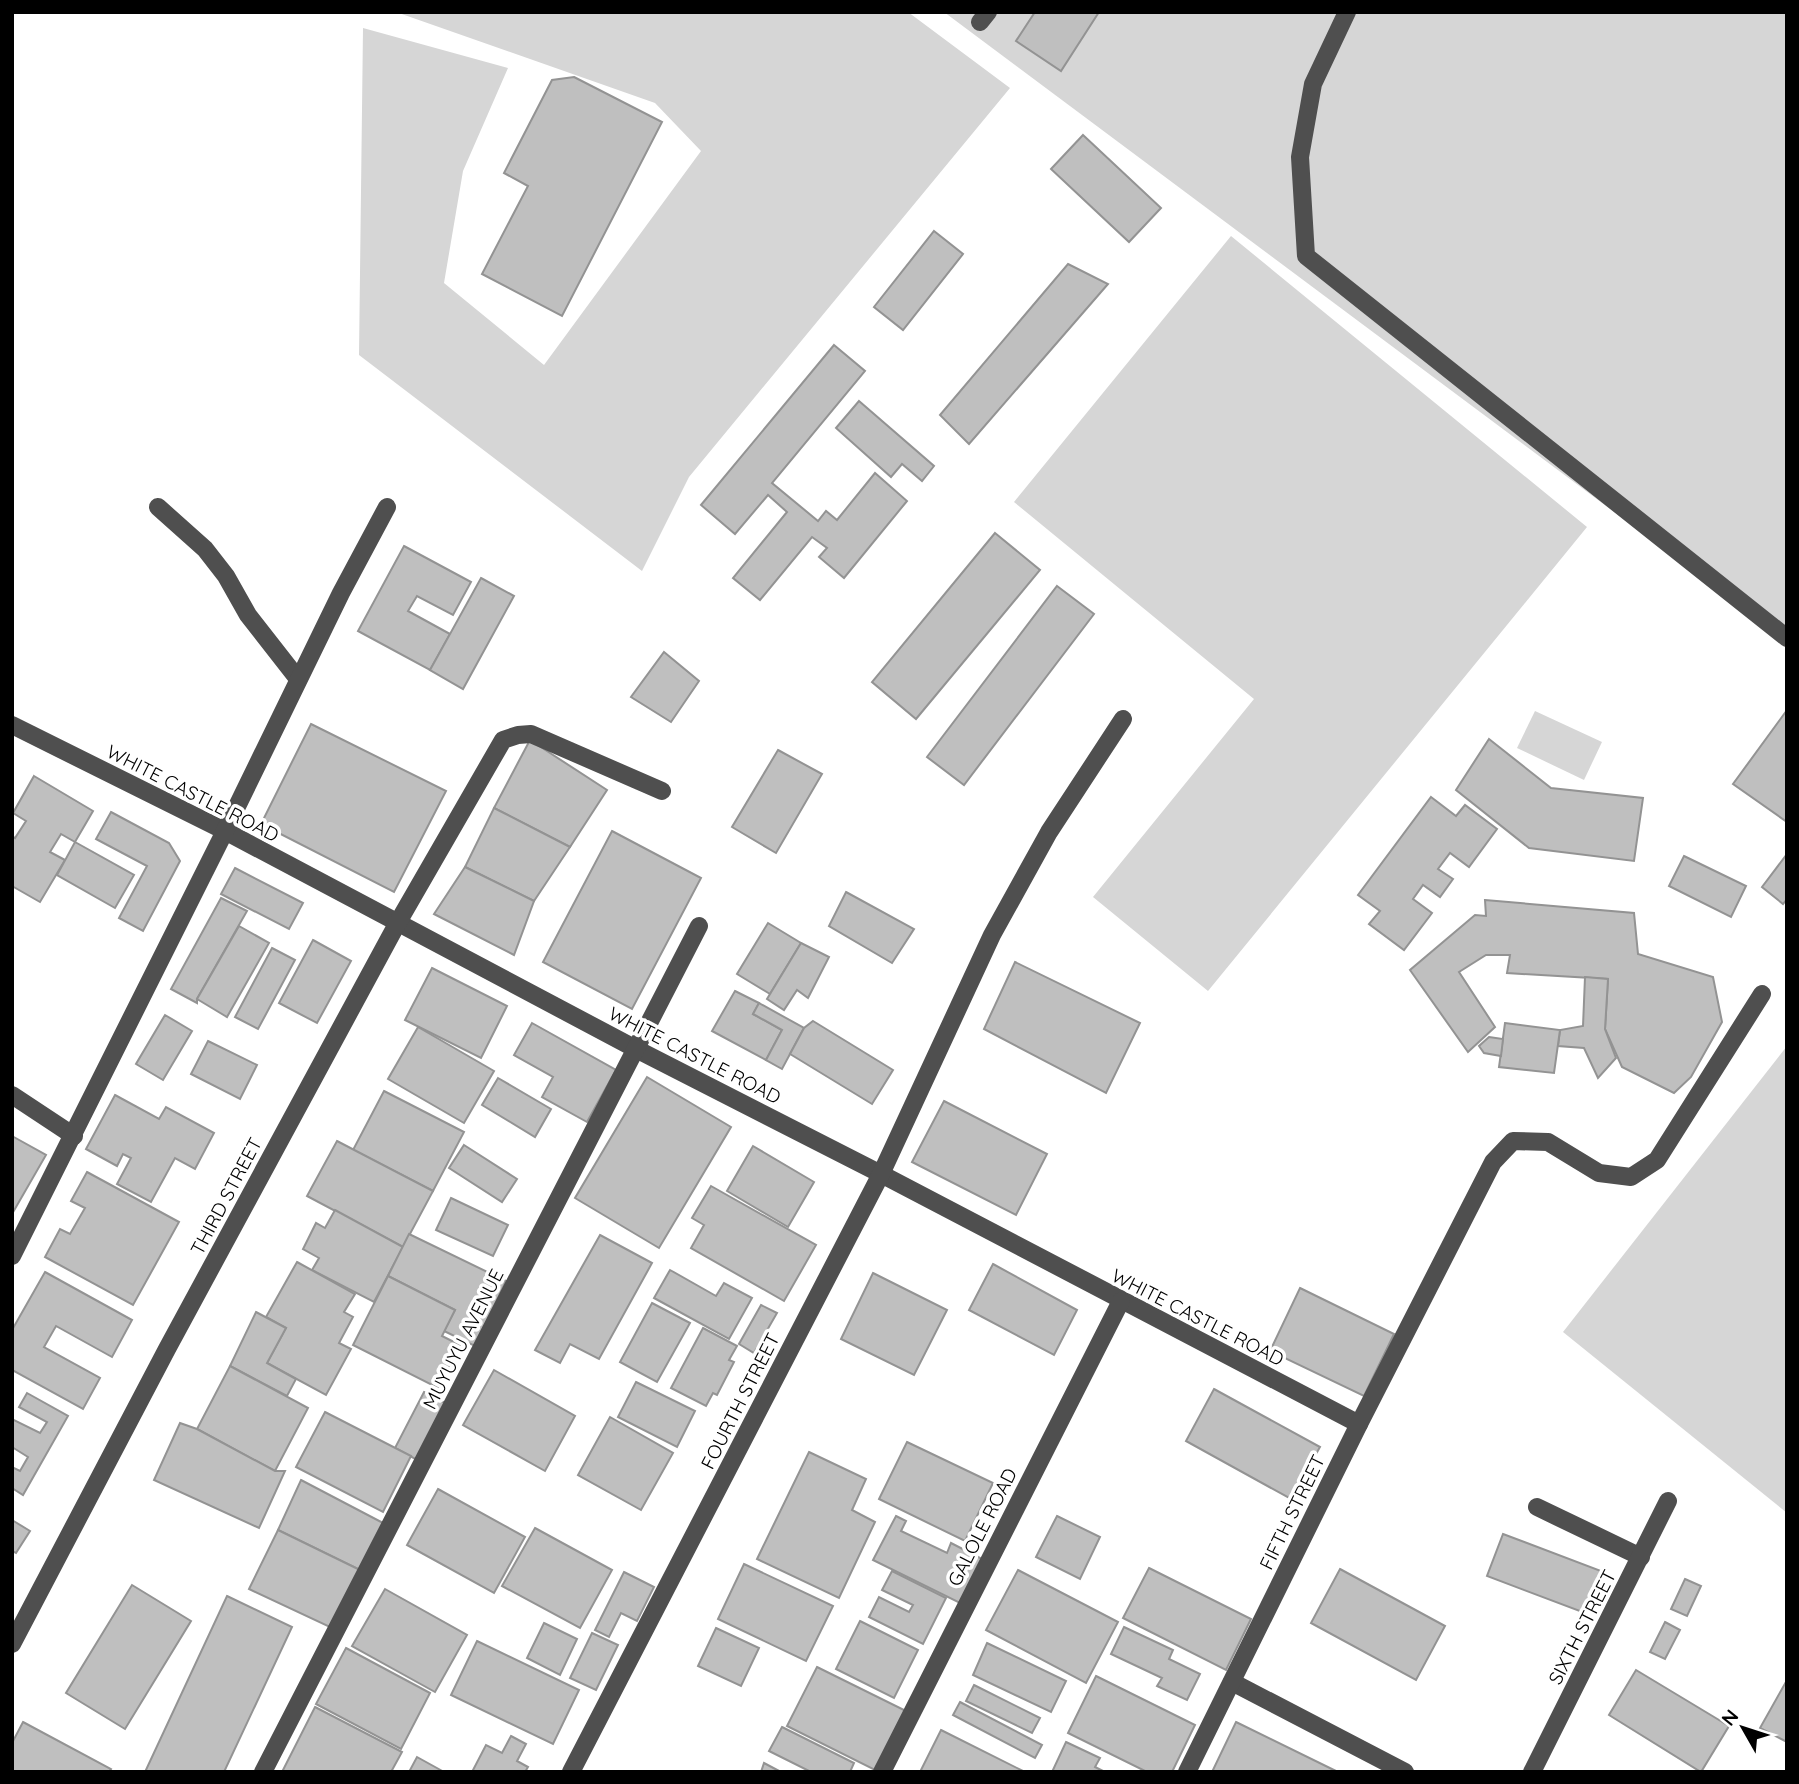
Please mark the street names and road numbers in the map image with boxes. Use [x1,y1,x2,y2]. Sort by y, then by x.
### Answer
street label: WHITE CASTLE ROAD [103,739,283,847]
street label: WHITE CASTLE ROAD [605,1001,785,1109]
street label: THIRD STREET [185,1133,267,1259]
street label: WHITE CASTLE ROAD [1108,1263,1288,1371]
street label: MUYUYU AVENUE [417,1265,509,1413]
street label: FOURTH STREET [695,1329,785,1473]
street label: FIFTH STREET [1254,1451,1330,1573]
street label: GALOLE ROAD [942,1464,1022,1590]
street label: SIXTH STREET [1543,1566,1621,1688]

